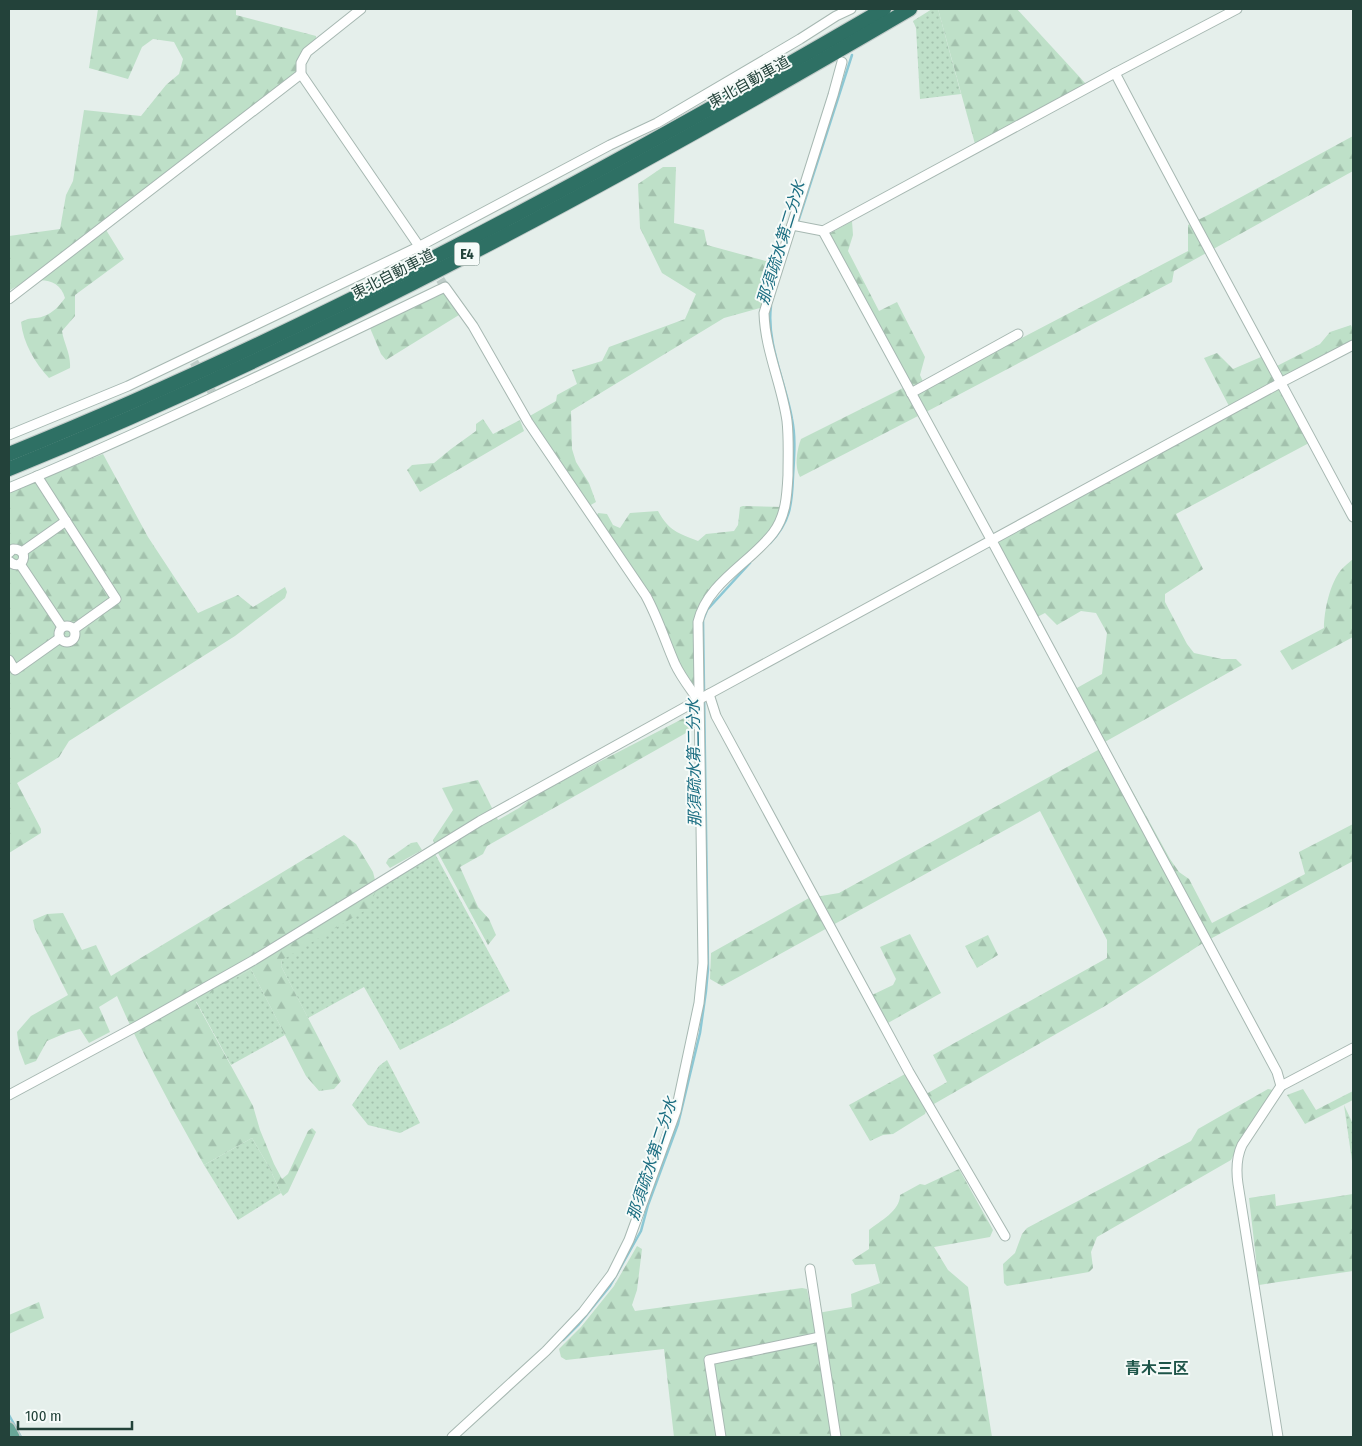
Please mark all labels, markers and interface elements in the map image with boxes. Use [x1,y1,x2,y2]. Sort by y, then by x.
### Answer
street label: 東北自動車道 [705,52,793,112]
water label: 那須疏水第二分水 [753,177,809,307]
road number: E4 [454,242,480,266]
street label: 東北自動車道 [349,246,437,302]
water label: 那須疏水第二分水 [683,697,705,827]
water label: 那須疏水第二分水 [623,1093,681,1223]
district label: 青木三区 [1125,1359,1189,1378]
scale bar [18,1398,131,1430]
text: 100 m [25,1407,62,1425]

